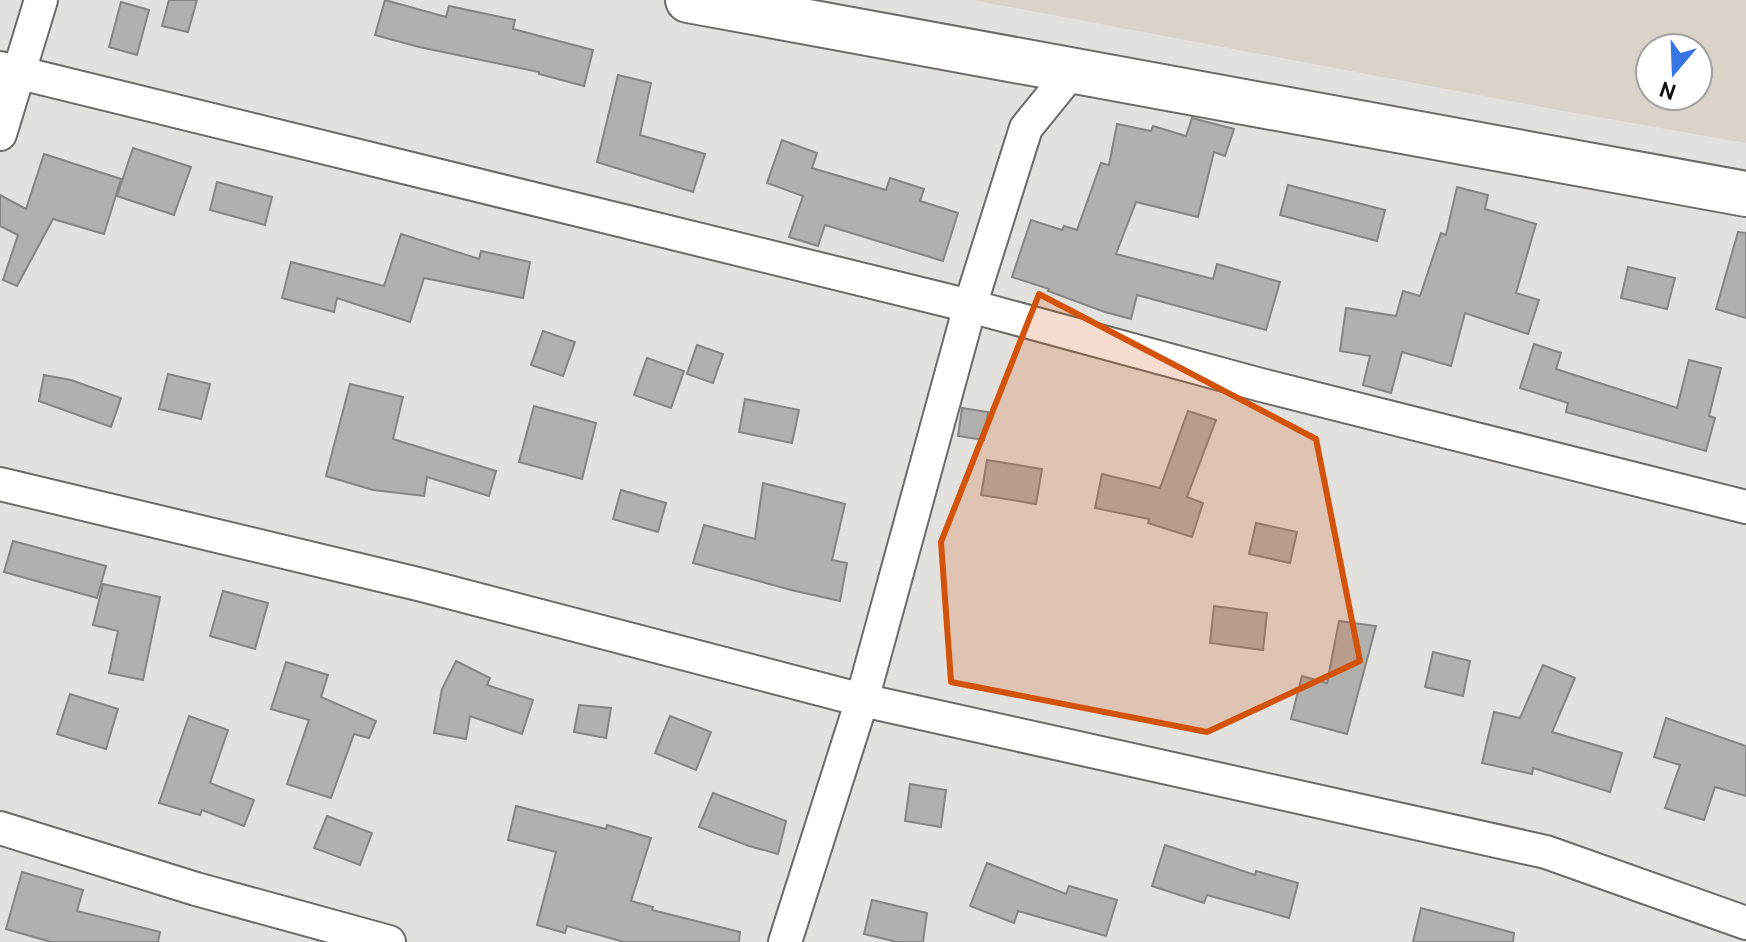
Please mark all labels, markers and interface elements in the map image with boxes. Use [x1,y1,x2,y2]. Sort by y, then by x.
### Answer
north arrow [1634,32,1714,112]
text: N [1656,75,1679,106]

